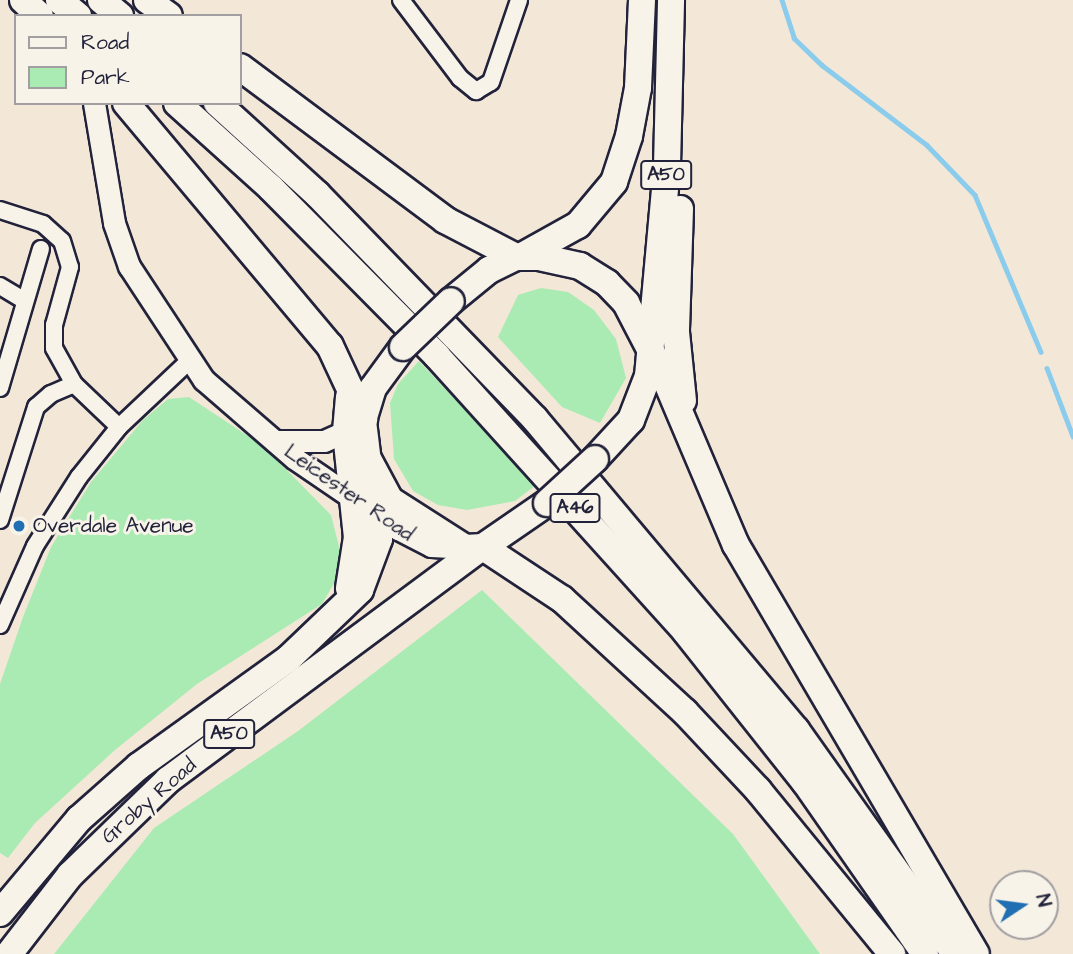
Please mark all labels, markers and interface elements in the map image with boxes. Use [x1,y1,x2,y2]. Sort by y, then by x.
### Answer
legend [14,14,242,105]
text: Road [81,28,129,57]
text: Park [81,63,130,92]
road number: A50 [640,160,692,190]
street label: Leicester Road [279,439,419,547]
road number: A46 [549,492,601,524]
place label: Overdale Avenue [33,513,194,539]
marker: Overdale Avenue [11,518,27,534]
road number: A50 [203,719,255,750]
street label: Groby Road [96,753,202,849]
north arrow [989,870,1059,940]
text: N [1029,892,1057,909]

